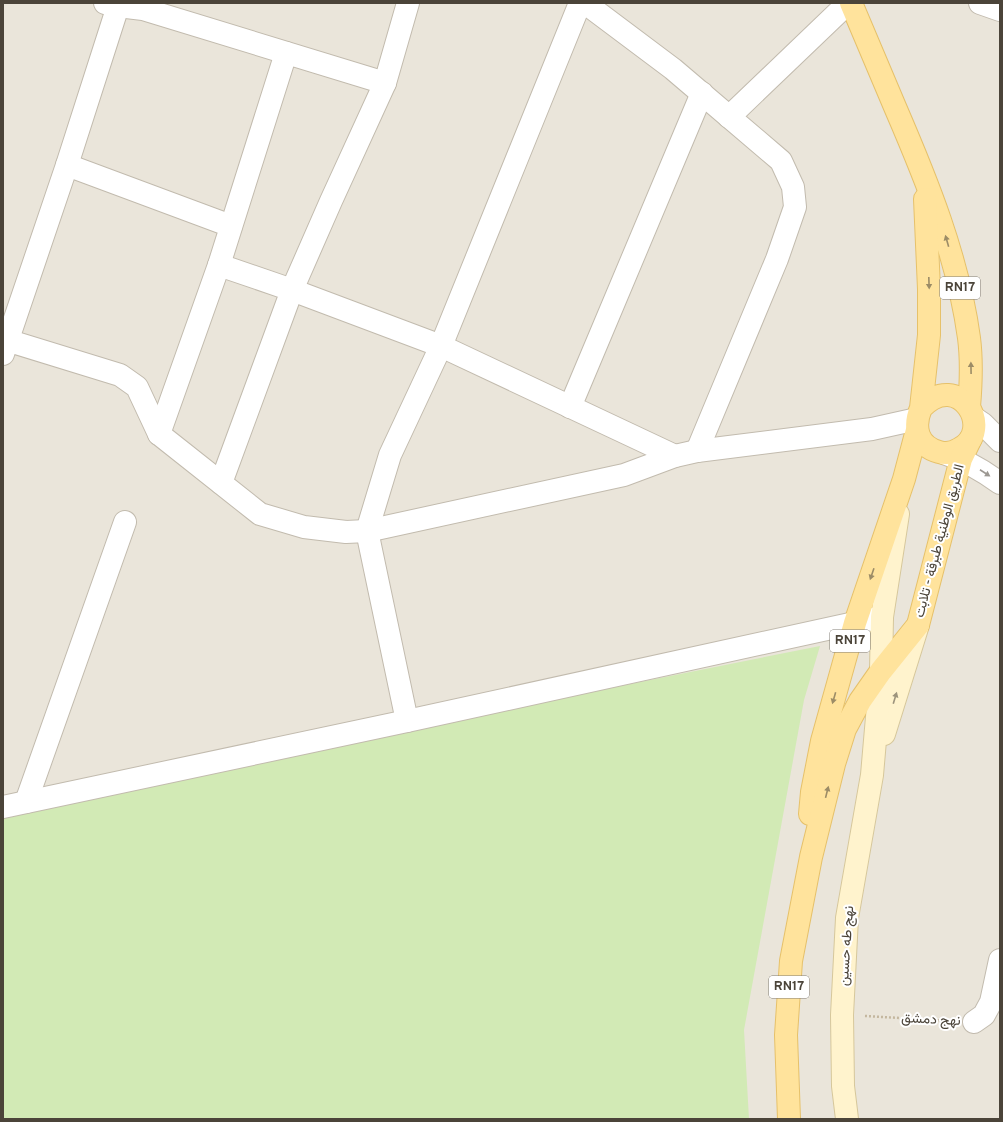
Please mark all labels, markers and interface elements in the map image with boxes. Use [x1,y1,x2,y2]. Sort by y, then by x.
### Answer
one-way arrow [944,235,950,247]
one-way arrow [926,277,932,290]
road number: RN17 [940,277,980,299]
one-way arrow [968,361,974,374]
street label: الطريق الوطنية طبرقة - تلابت [911,462,969,620]
one-way arrow [980,469,990,477]
one-way arrow [868,569,874,581]
road number: RN17 [830,630,870,652]
one-way arrow [892,691,898,703]
one-way arrow [830,692,836,705]
one-way arrow [825,786,831,798]
street label: نهج طه حسين [836,905,859,987]
road number: RN17 [769,976,809,998]
street label: نهج دمشق [901,1010,961,1031]

